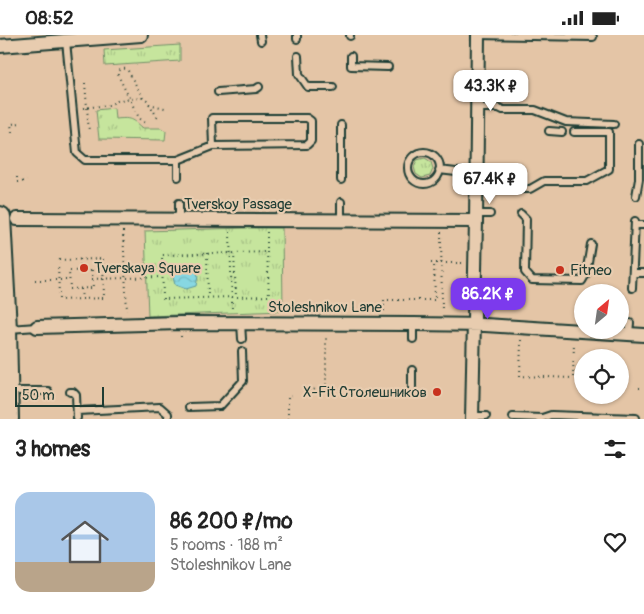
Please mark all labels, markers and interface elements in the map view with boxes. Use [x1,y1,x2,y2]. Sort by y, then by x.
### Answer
text: 08:52 [25,6,74,30]
pin: 43.3K ₽ [445,69,537,112]
text: 43.3K ₽ [464,76,518,96]
pin: 67.4K ₽ [444,163,536,205]
text: 67.4K ₽ [463,169,517,189]
street label: Tverskoy Passage [184,195,293,214]
place label: Tverskaya Square [94,259,201,278]
place label: Fitneo [570,261,612,280]
marker: Tverskaya Square [78,262,90,274]
marker: Fitneo [554,264,566,276]
pin: 86.2K ₽ [442,277,534,320]
text: 86.2K ₽ [462,284,514,304]
north arrow [574,284,629,339]
map controls [574,284,629,404]
street label: Stoleshnikov Lane [268,298,383,317]
button: locate [574,349,629,404]
place label: X-Fit Столешников [303,383,427,402]
scale bar [15,384,104,407]
marker: X-Fit Столешников [431,386,443,398]
text: 50 m [22,387,55,404]
icon: filters [601,435,629,463]
text: 3 homes [15,436,90,463]
text: 86 200 ₽/mo [170,508,292,535]
icon: home [55,512,115,572]
icon: heart [601,528,629,556]
text: 5 rooms · 188 m² [170,535,283,555]
text: Stoleshnikov Lane [170,555,292,575]

